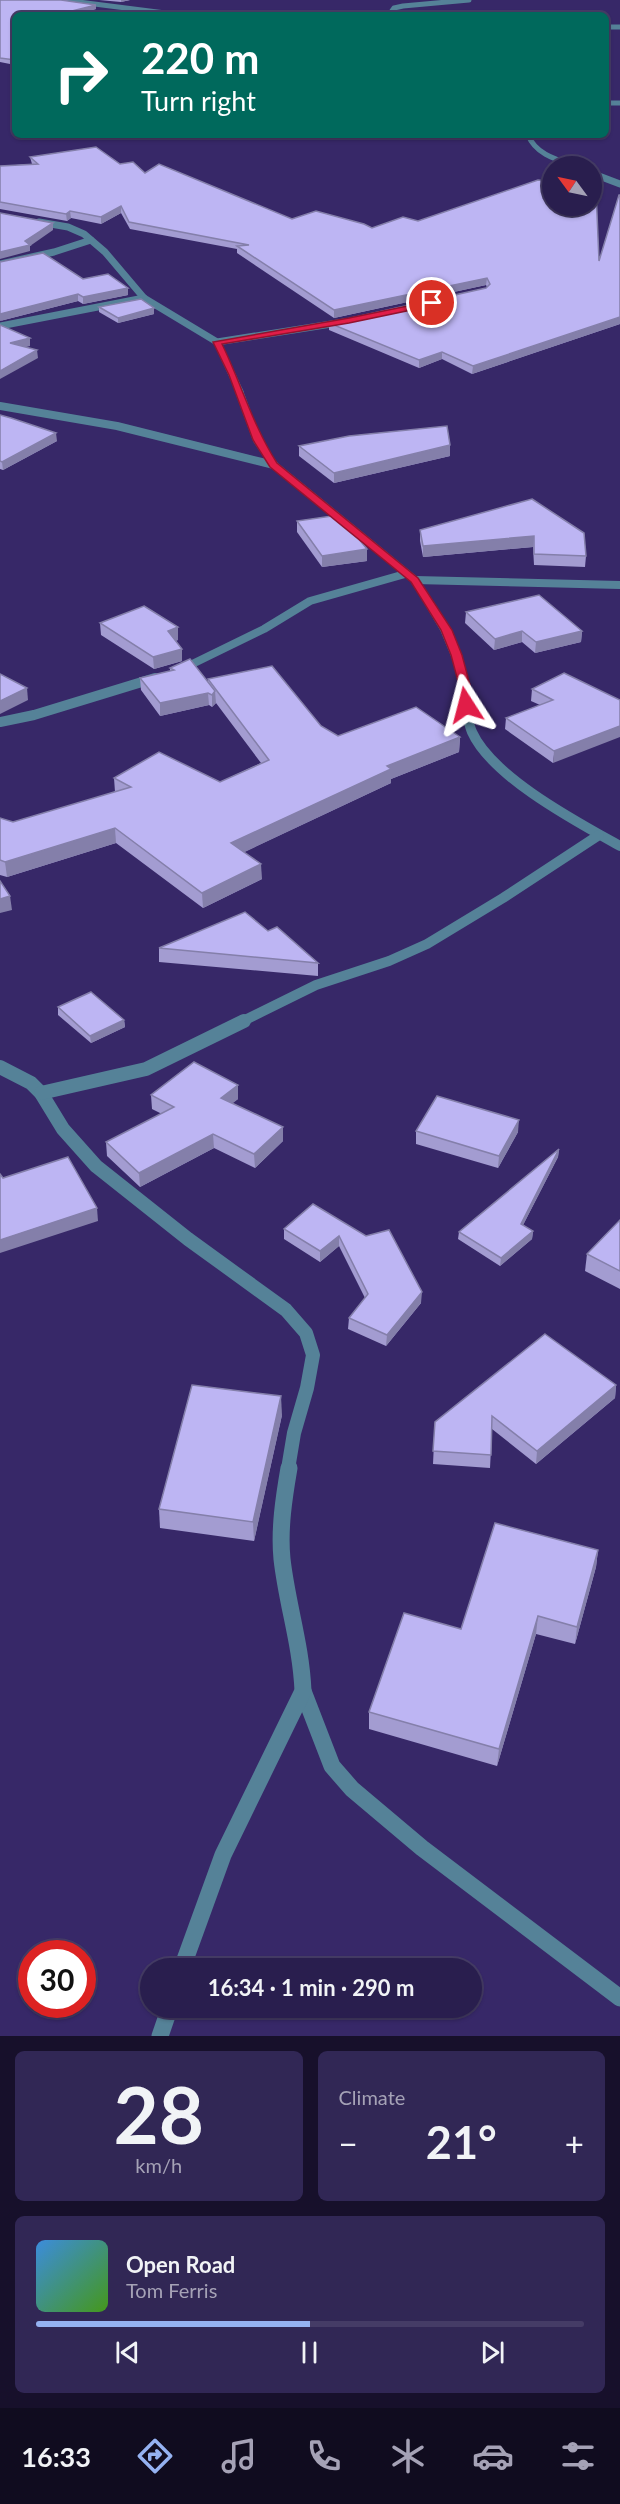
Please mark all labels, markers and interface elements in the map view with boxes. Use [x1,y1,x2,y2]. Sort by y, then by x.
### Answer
text: 220 m [141,33,259,83]
icon: right [42,36,120,114]
text: Turn right [141,84,256,117]
north arrow [542,156,602,216]
map controls [542,156,602,216]
pin [406,277,457,328]
icon: arrive [415,286,448,319]
position arrow [434,673,498,737]
speed limit sign: 30 [18,1940,96,2018]
text: 16:34 · 1 min · 290 m [208,1974,414,2001]
text: 28 [114,2067,204,2161]
text: Climate [339,2085,405,2109]
text: 21° [426,2115,497,2169]
text: − [339,2123,358,2163]
text: + [565,2123,584,2163]
text: km/h [135,2153,182,2177]
text: Open Road [126,2251,235,2278]
text: Tom Ferris [126,2278,217,2302]
icon: previous [111,2336,144,2369]
icon: pause [293,2336,326,2369]
icon: next [476,2336,509,2369]
icon: directions [134,2435,176,2477]
icon: music [218,2435,260,2477]
icon: phone [303,2435,345,2477]
icon: climate [387,2435,429,2477]
icon: car [472,2435,514,2477]
icon: filters [557,2435,599,2477]
text: 16:33 [21,2440,91,2473]

